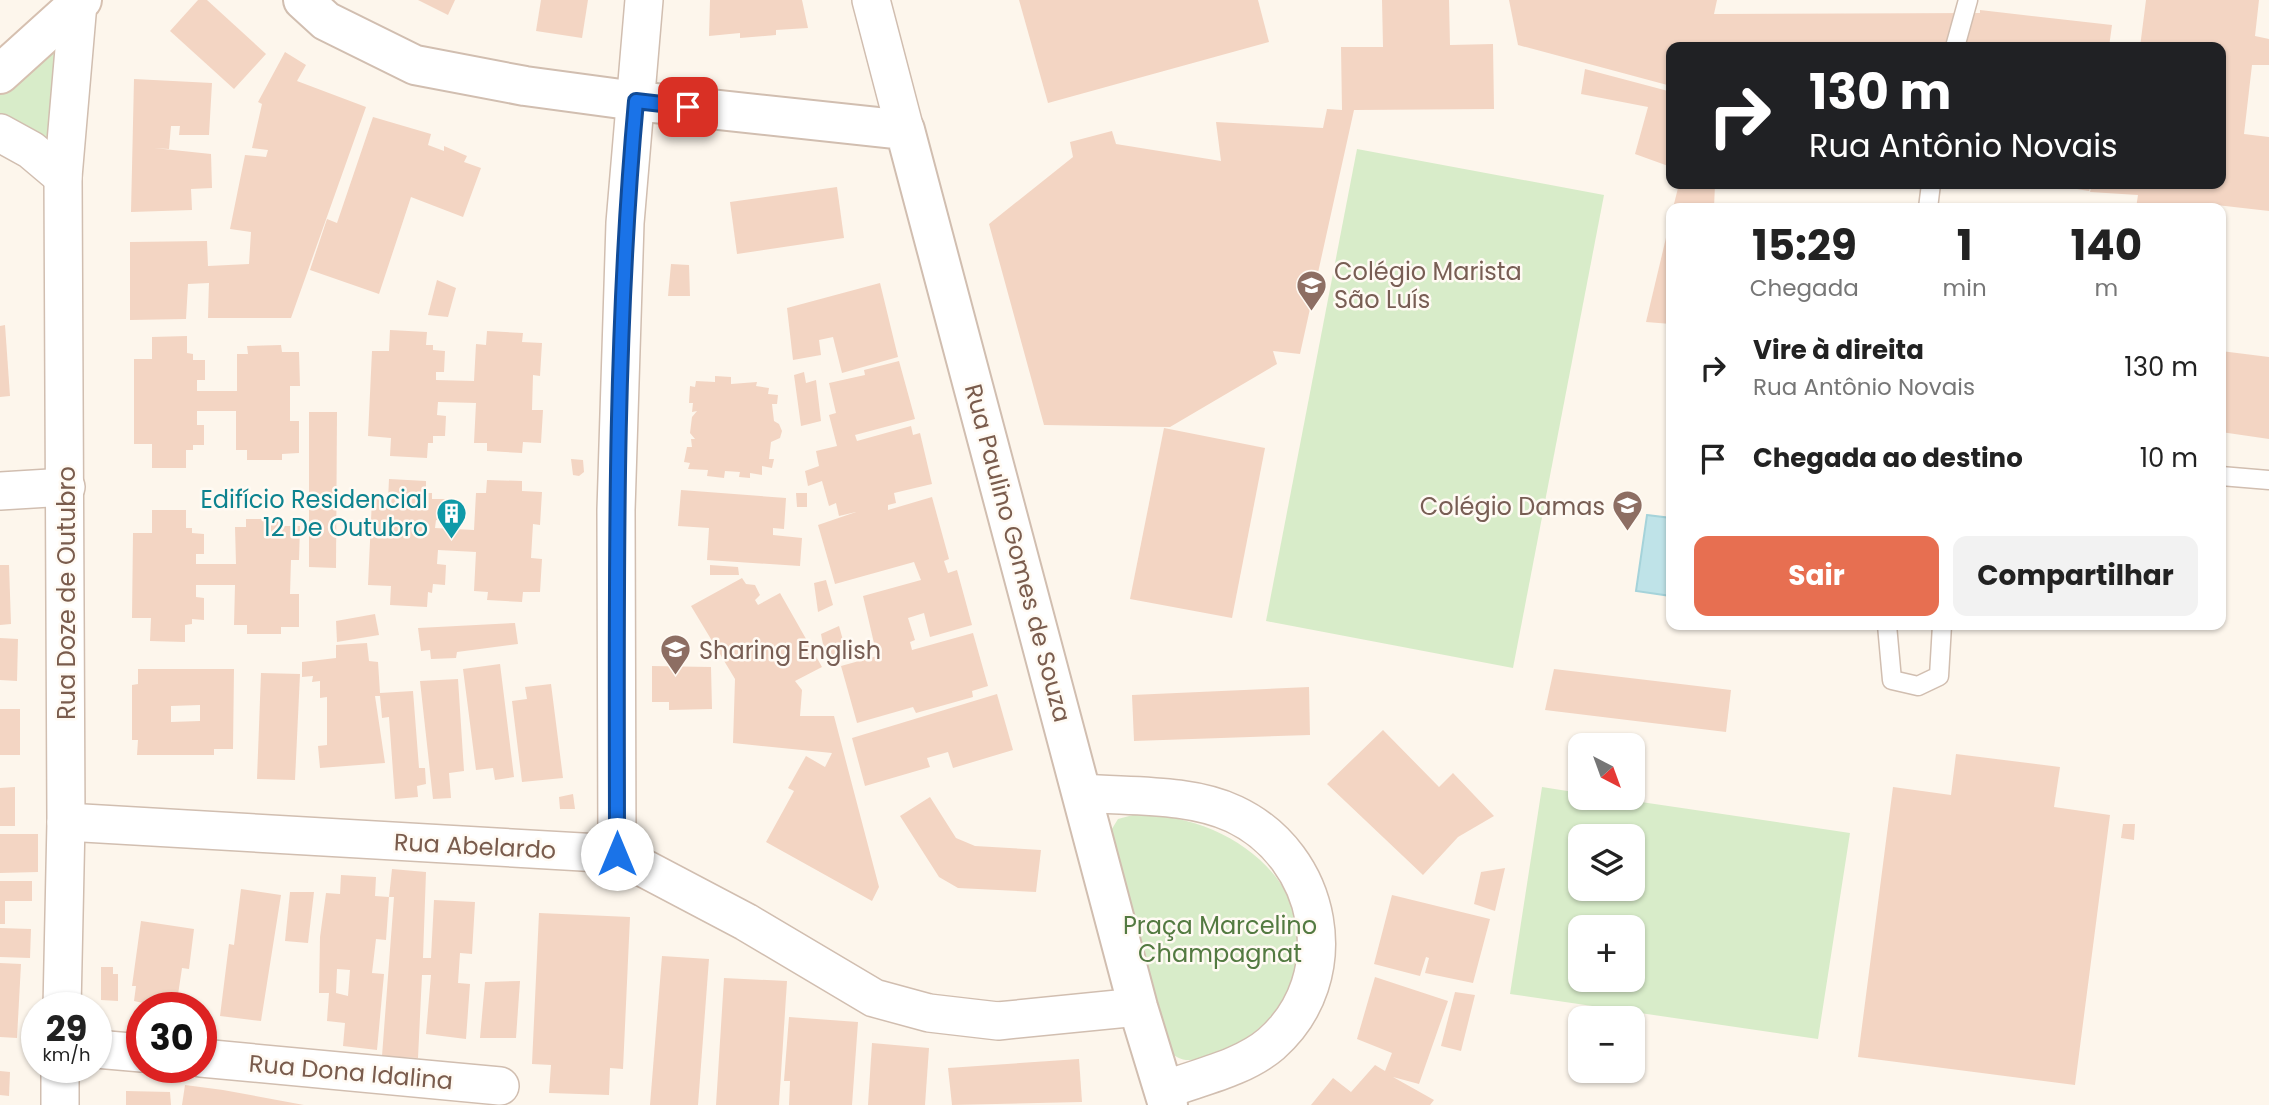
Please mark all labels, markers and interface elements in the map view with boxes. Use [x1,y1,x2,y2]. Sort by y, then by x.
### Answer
text: 130 m [1809,58,1951,126]
icon: right [1694,70,1785,161]
pin [658,77,718,137]
icon: arrive [669,88,707,126]
text: Rua Antônio Novais [1809,123,2118,168]
text: 15:29 [1752,216,1857,275]
text: 1 [1957,216,1973,275]
text: 140 [2071,216,2142,275]
place label: Colégio Marista São Luís [1334,255,1522,316]
school or university icon: Colégio Marista São Luís [1294,268,1328,312]
text: Chegada [1750,272,1859,304]
text: min [1943,272,1987,304]
text: m [2094,272,2118,304]
text: Vire à direita [1753,332,1924,368]
icon: right [1694,349,1732,387]
text: 130 m [2124,349,2198,385]
text: Rua Antônio Novais [1753,371,1975,403]
street label: Rua Paulino Gomes de Souza [957,380,1079,726]
icon: arrive [1694,440,1732,478]
text: Chegada ao destino [1753,440,2023,476]
text: 10 m [2140,440,2198,476]
street label: Rua Doze de Outubro [50,466,83,720]
place label: Edifício Residencial 12 De Outubro [201,483,428,544]
school or university icon: Colégio Damas [1611,489,1645,533]
place label: Colégio Damas [1420,490,1605,523]
building icon: Edifício Residencial 12 De Outubro [434,496,468,540]
button: Sair [1694,536,1939,616]
button: Compartilhar [1953,536,2198,616]
school or university icon: Sharing English [659,633,693,677]
place label: Sharing English [699,634,881,667]
north arrow [1568,733,1645,810]
map controls [1568,733,1645,1083]
position arrow [580,817,654,891]
button: layers [1568,824,1645,901]
street label: Rua Abelardo [393,825,557,867]
park label: Praça Marcelino Champagnat [1123,909,1317,970]
button: + [1568,915,1645,992]
speed limit sign: 30 [126,992,217,1083]
text: 29 [46,1004,87,1053]
button: − [1568,1006,1645,1083]
text: km/h [43,1042,90,1067]
street label: Rua Dona Idalina [248,1047,454,1097]

